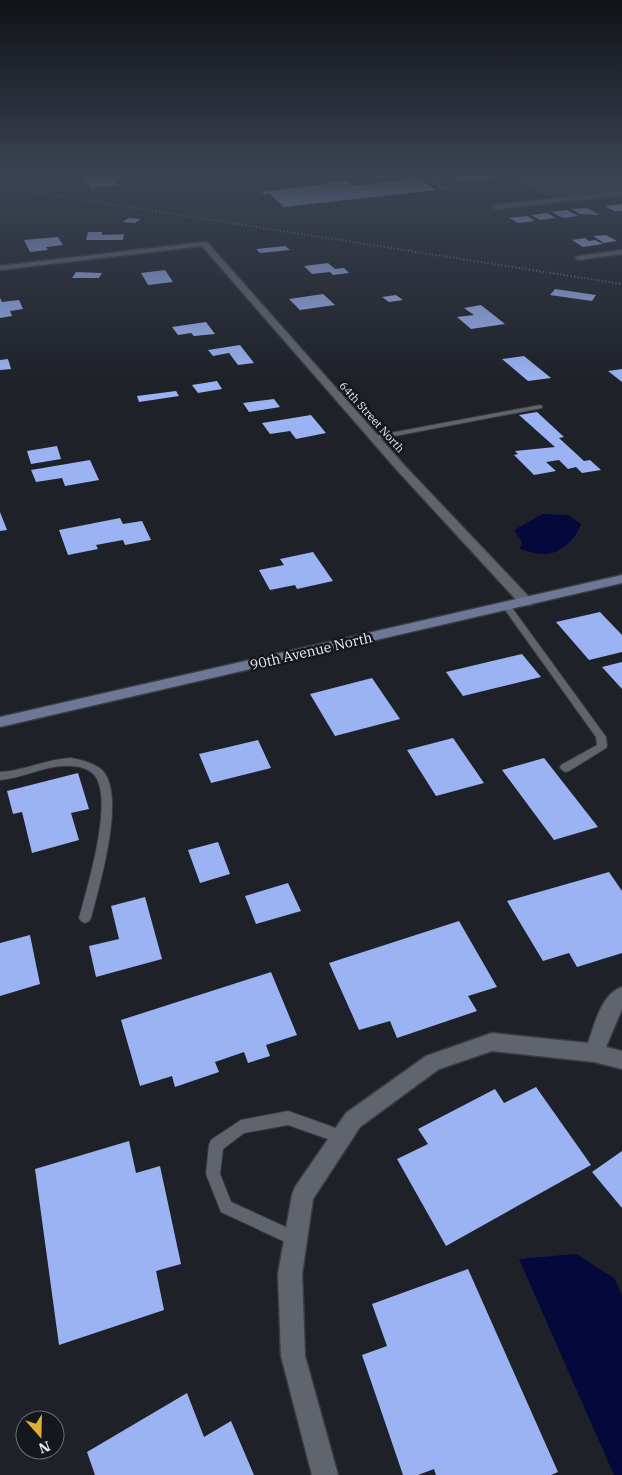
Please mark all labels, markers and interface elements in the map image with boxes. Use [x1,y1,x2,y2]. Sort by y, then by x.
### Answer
street label: 64th Street North [337,379,408,455]
street label: 90th Avenue North [248,628,374,674]
north arrow [15,1410,65,1460]
text: N [36,1437,53,1458]

